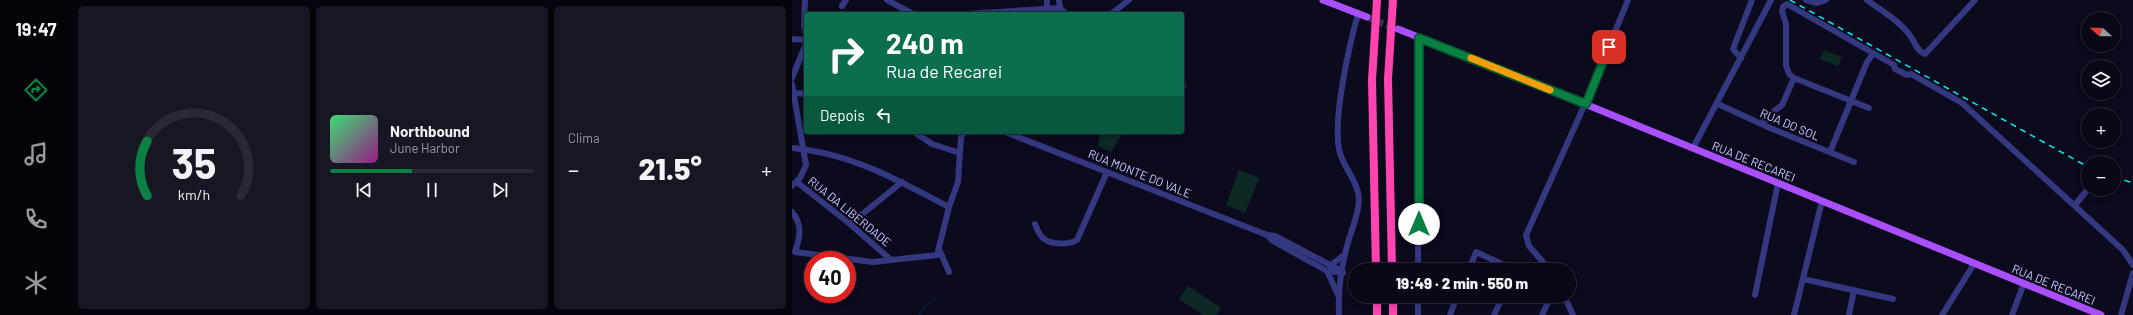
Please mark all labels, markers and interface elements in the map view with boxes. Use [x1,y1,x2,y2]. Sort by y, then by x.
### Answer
north arrow [2081,12,2121,52]
map controls [2081,12,2121,196]
text: 19:47 [15,18,57,40]
text: 240 m [886,26,964,60]
icon: right [820,28,872,80]
pin [1592,30,1626,64]
icon: arrive [1598,36,1620,58]
text: Rua de Recarei [886,60,1002,82]
button: layers [2081,60,2121,100]
icon: directions [22,76,50,104]
icon: left [873,104,895,126]
street label: RUA DO SOL [1758,105,1822,143]
text: Depois [820,106,865,124]
button: + [2081,108,2121,148]
text: Northbound [390,122,470,140]
text: Clima [568,130,600,146]
text: 35 [172,136,216,186]
street label: RUA DE RECAREI [1710,138,1798,184]
icon: music [22,140,50,168]
text: June Harbor [390,140,460,156]
street label: RUA MONTE DO VALE [1086,146,1194,200]
text: 21.5° [638,150,702,186]
text: − [568,156,579,182]
text: + [761,156,772,182]
button: − [2081,156,2121,196]
street label: RUA DA LIBERDADE [806,173,894,249]
icon: previous [353,179,375,201]
icon: pause [421,179,443,201]
icon: next [489,179,511,201]
text: km/h [178,185,210,202]
position arrow [1398,203,1440,245]
icon: phone [22,205,50,233]
speed limit sign: 40 [804,251,856,303]
street label: RUA DE RECAREI [2010,261,2098,307]
icon: climate [22,269,50,297]
text: 19:49 · 2 min · 550 m [1396,274,1528,292]

